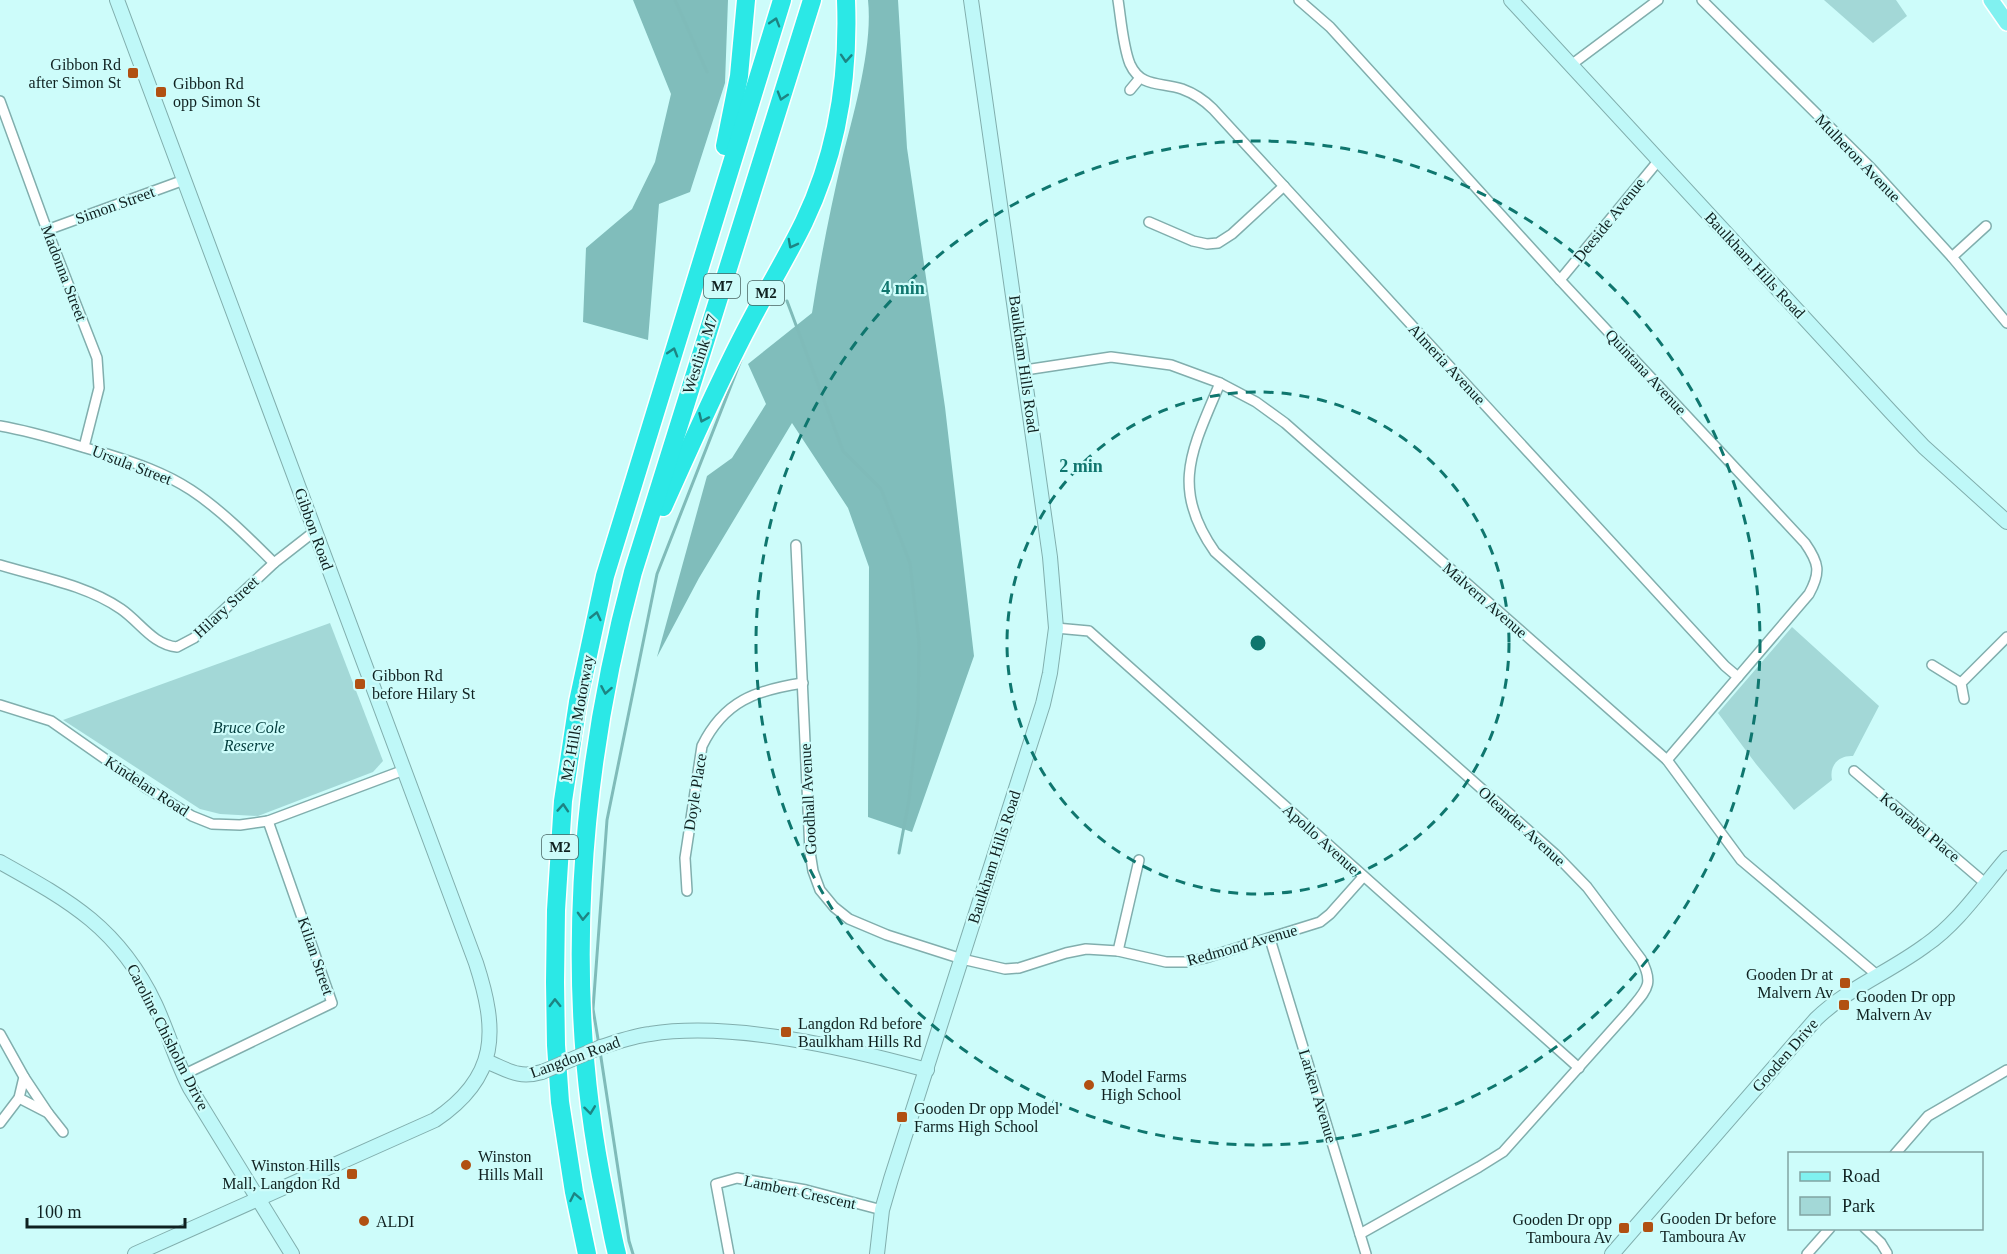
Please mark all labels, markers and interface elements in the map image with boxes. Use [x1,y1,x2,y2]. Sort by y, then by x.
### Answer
one-way arrow [768,17,780,28]
one-way arrow [839,54,852,63]
place label: Gibbon Rd after Simon St [29,56,122,91]
marker: Gibbon Rd after Simon St [126,66,140,80]
place label: Gibbon Rd opp Simon St [173,75,261,111]
marker: Gibbon Rd opp Simon St [154,85,168,99]
one-way arrow [777,90,789,101]
street label: Mulheron Avenue [1812,111,1904,205]
street label: Deeside Avenue [1570,175,1648,265]
street label: Simon Street [73,183,157,227]
street label: Baulkham Hills Road [1702,208,1808,322]
street label: Madonna Street [38,222,90,324]
one-way arrow [788,238,799,249]
road number: M7 [704,274,740,298]
text: 4 min [881,278,925,298]
road number: M2 [748,281,784,305]
street label: Baulkham Hills Road [1006,294,1042,434]
street label: Westlink M7 [679,312,721,396]
street label: Almeria Avenue [1405,320,1489,408]
street label: Quintana Avenue [1602,326,1690,418]
one-way arrow [666,347,678,358]
one-way arrow [699,411,711,422]
street label: Ursula Street [90,442,175,488]
text: 2 min [1059,456,1103,476]
street label: Gibbon Road [291,486,337,572]
street label: Malvern Avenue [1439,559,1531,641]
street label: Hilary Street [190,572,263,642]
one-way arrow [588,611,601,621]
centre of rings [1248,633,1268,653]
street label: M2 Hills Motorway [558,653,597,783]
place label: Gibbon Rd before Hilary St [372,667,476,703]
marker: Gibbon Rd before Hilary St [353,677,367,691]
one-way arrow [600,685,613,695]
park label: Bruce Cole Reserve [213,719,285,754]
street label: Goodhall Avenue [797,743,819,855]
street label: Doyle Place [681,752,710,832]
street label: Kindelan Road [102,753,192,819]
street label: Oleander Avenue [1475,783,1569,869]
street label: Baulkham Hills Road [964,788,1024,926]
street label: Koorabel Place [1877,789,1963,865]
street label: Apollo Avenue [1279,801,1362,878]
one-way arrow [556,804,569,813]
road number: M2 [542,835,578,859]
one-way arrow [576,911,589,920]
street label: Kilian Street [295,915,337,998]
street label: Redmond Avenue [1185,921,1299,969]
street label: Caroline Chisholm Drive [124,961,212,1113]
place label: Gooden Dr at Malvern Av [1746,966,1834,1001]
marker: Gooden Dr at Malvern Av [1838,976,1852,990]
place label: Gooden Dr opp Malvern Av [1856,988,1956,1023]
marker: Gooden Dr opp Malvern Av [1837,998,1851,1012]
one-way arrow [549,999,561,1008]
place label: Langdon Rd before Baulkham Hills Rd [798,1015,922,1050]
street label: Gooden Drive [1749,1015,1821,1095]
marker: Langdon Rd before Baulkham Hills Rd [779,1025,793,1039]
street label: Langdon Road [528,1033,623,1082]
street label: Larken Avenue [1296,1047,1340,1145]
place label: Model Farms High School [1101,1068,1187,1104]
marker: Model Farms High School [1082,1078,1096,1092]
place label: Gooden Dr opp Model Farms High School [914,1100,1060,1136]
one-way arrow [583,1106,595,1115]
marker: Gooden Dr opp Model Farms High School [895,1110,909,1124]
place label: Winston Hills Mall [478,1148,544,1183]
legend [1788,1152,1983,1230]
place label: Winston Hills Mall, Langdon Rd [222,1157,340,1193]
marker: Winston Hills Mall [459,1158,473,1172]
text: Road [1842,1166,1880,1186]
marker: Winston Hills Mall, Langdon Rd [345,1167,359,1181]
street label: Lambert Crescent [742,1172,858,1212]
scale bar [27,1191,184,1229]
one-way arrow [569,1192,582,1202]
text: Park [1842,1196,1875,1216]
text: 100 m [36,1202,82,1222]
place label: Gooden Dr before Tamboura Av [1660,1210,1776,1245]
place label: Gooden Dr opp Tamboura Av [1512,1211,1612,1246]
place label: ALDI [376,1213,414,1230]
marker: ALDI [357,1214,371,1228]
marker: Gooden Dr before Tamboura Av [1641,1220,1655,1234]
marker: Gooden Dr opp Tamboura Av [1617,1221,1631,1235]

